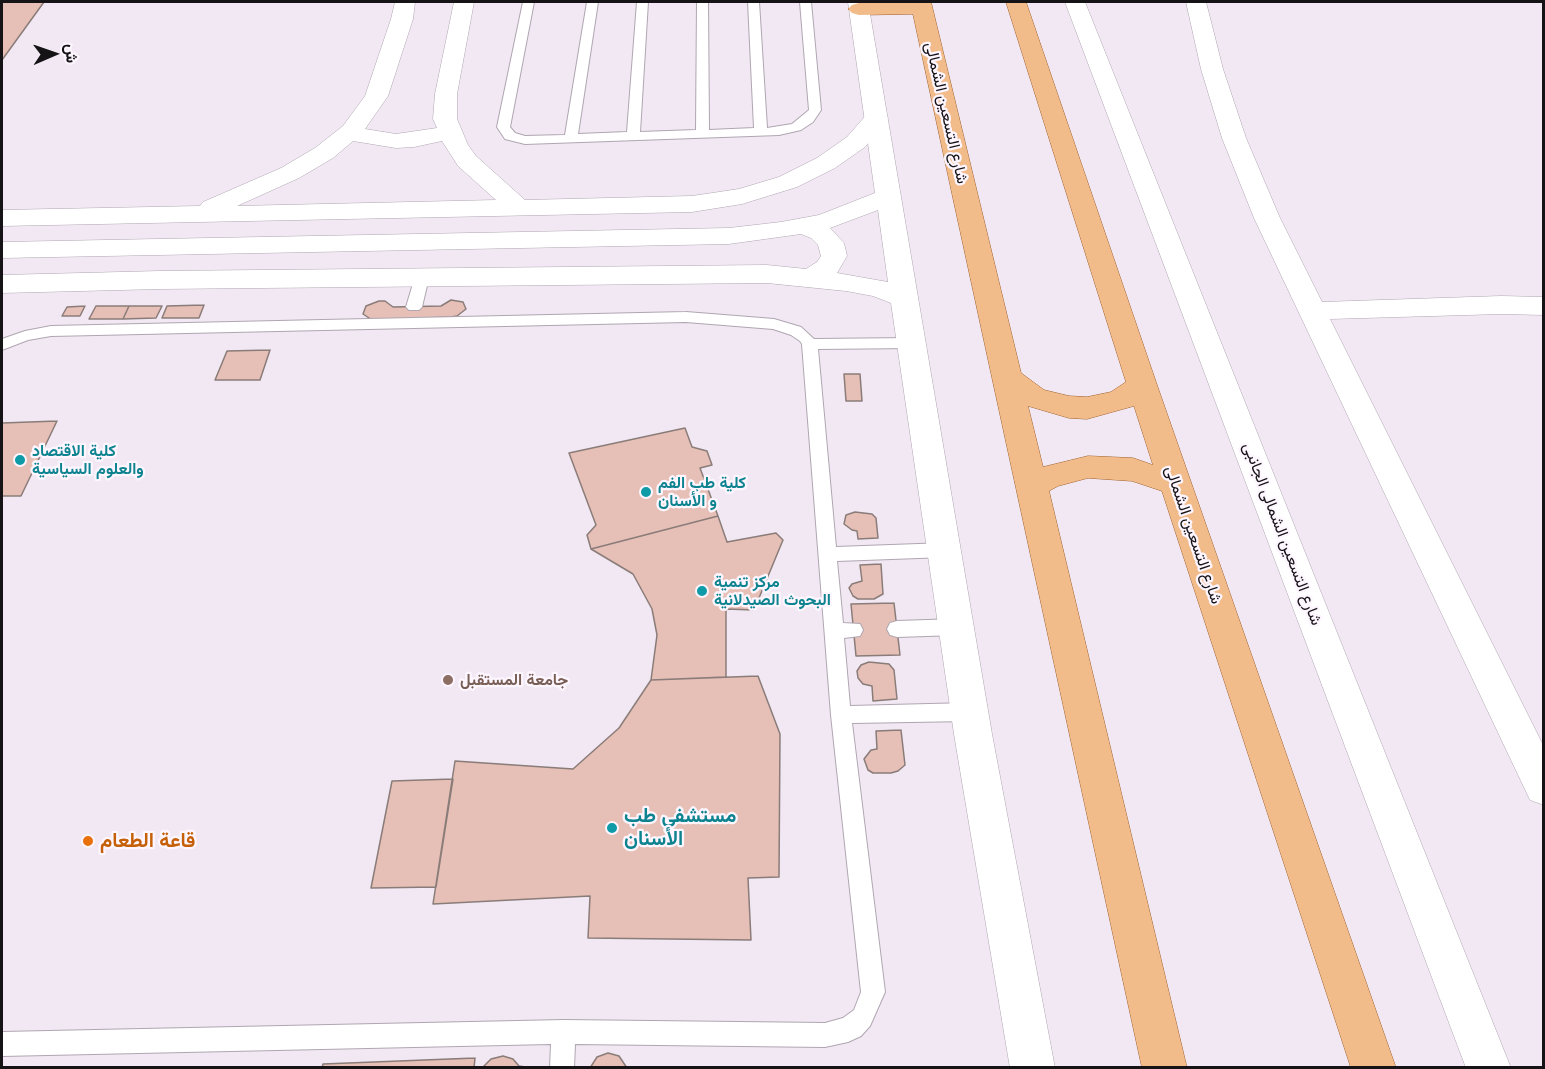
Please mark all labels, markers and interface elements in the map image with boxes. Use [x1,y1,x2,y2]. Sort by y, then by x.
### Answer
north arrow [24,24,84,84]
street label: شارع التسعين الشمالى [920,40,972,186]
text: ش [61,43,83,63]
street label: شارع التسعين الشمالى الجانبى [1238,440,1326,628]
place label: كلية الاقتصاد والعلوم السياسية [32,441,144,479]
marker: كلية الاقتصاد والعلوم السياسية [13,453,27,467]
street label: شارع التسعين الشمالى [1160,463,1226,607]
place label: كلية طب الفم و الأسنان [658,473,746,511]
marker: كلية طب الفم و الأسنان [639,485,653,499]
place label: مركز تنمية البحوث الصيدلانية [714,572,831,610]
marker: مركز تنمية البحوث الصيدلانية [695,584,709,598]
place label: جامعة المستقبل [460,670,568,690]
marker: جامعة المستقبل [441,673,455,687]
place label: مستشفي طب الأسنان [624,804,736,851]
marker: مستشفي طب الأسنان [605,821,619,835]
place label: قاعة الطعام [100,829,195,853]
marker: قاعة الطعام [81,834,95,848]

